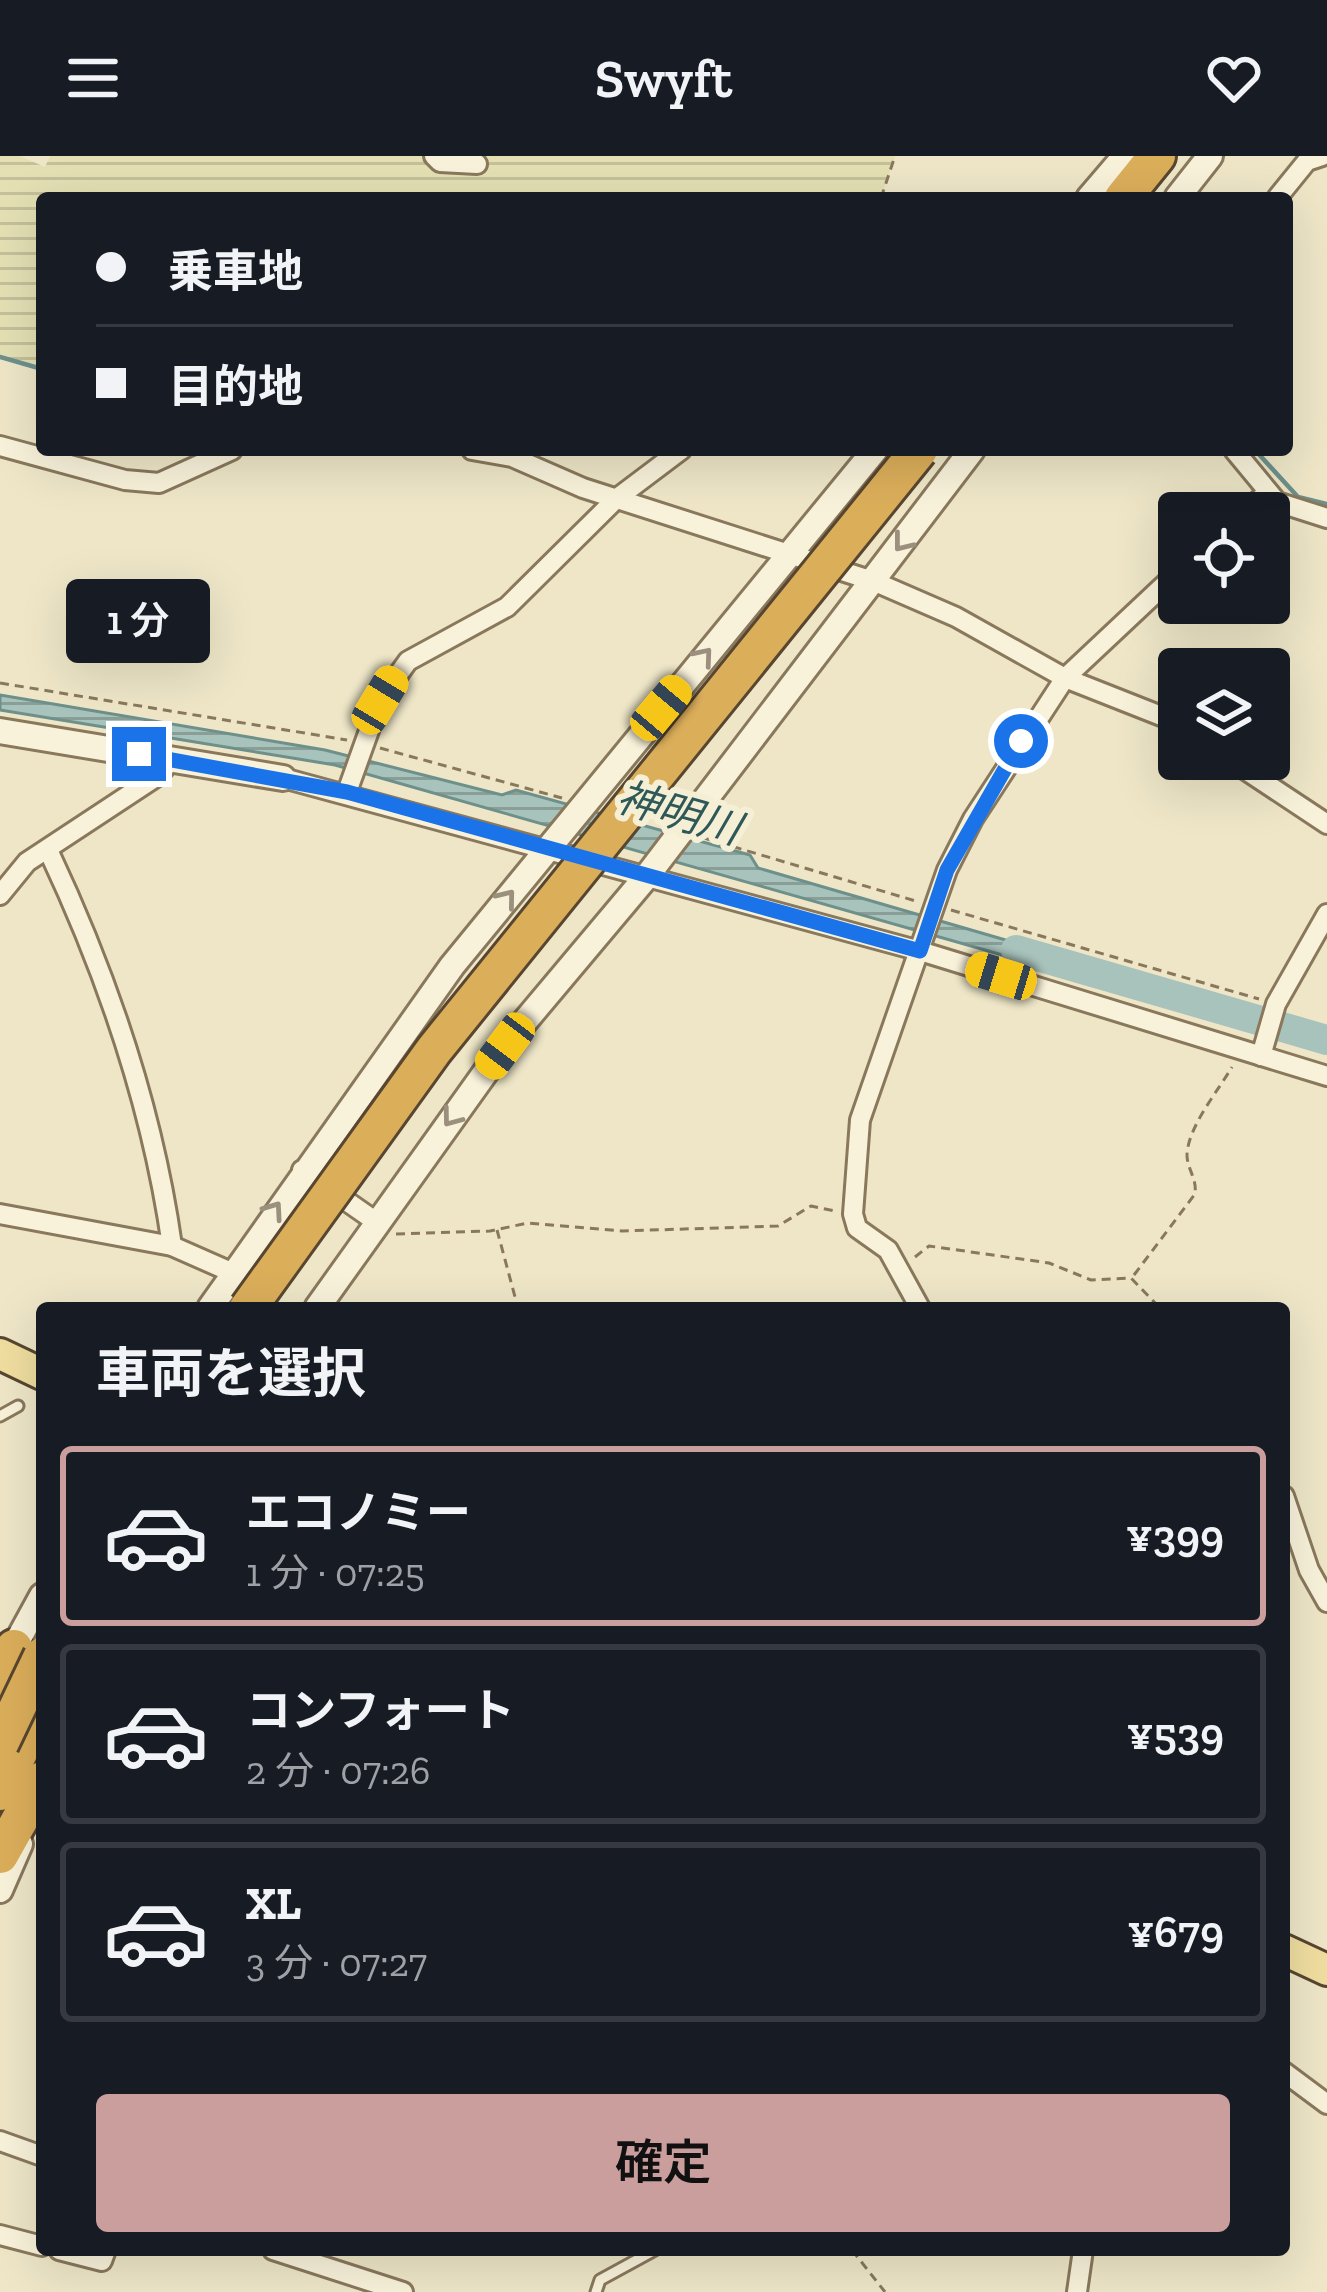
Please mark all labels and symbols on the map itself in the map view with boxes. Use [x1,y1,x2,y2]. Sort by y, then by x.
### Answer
one-way arrow [895,530,916,552]
callout: 1 分 [67,580,211,664]
one-way arrow [689,648,711,670]
car [346,660,414,740]
car [624,669,698,747]
route start [994,714,1048,768]
route end [112,727,166,781]
water label: 神明川 [611,771,750,856]
one-way arrow [493,890,514,912]
car [961,948,1041,1004]
car [469,1006,541,1086]
one-way arrow [444,1105,465,1127]
one-way arrow [260,1202,282,1224]

